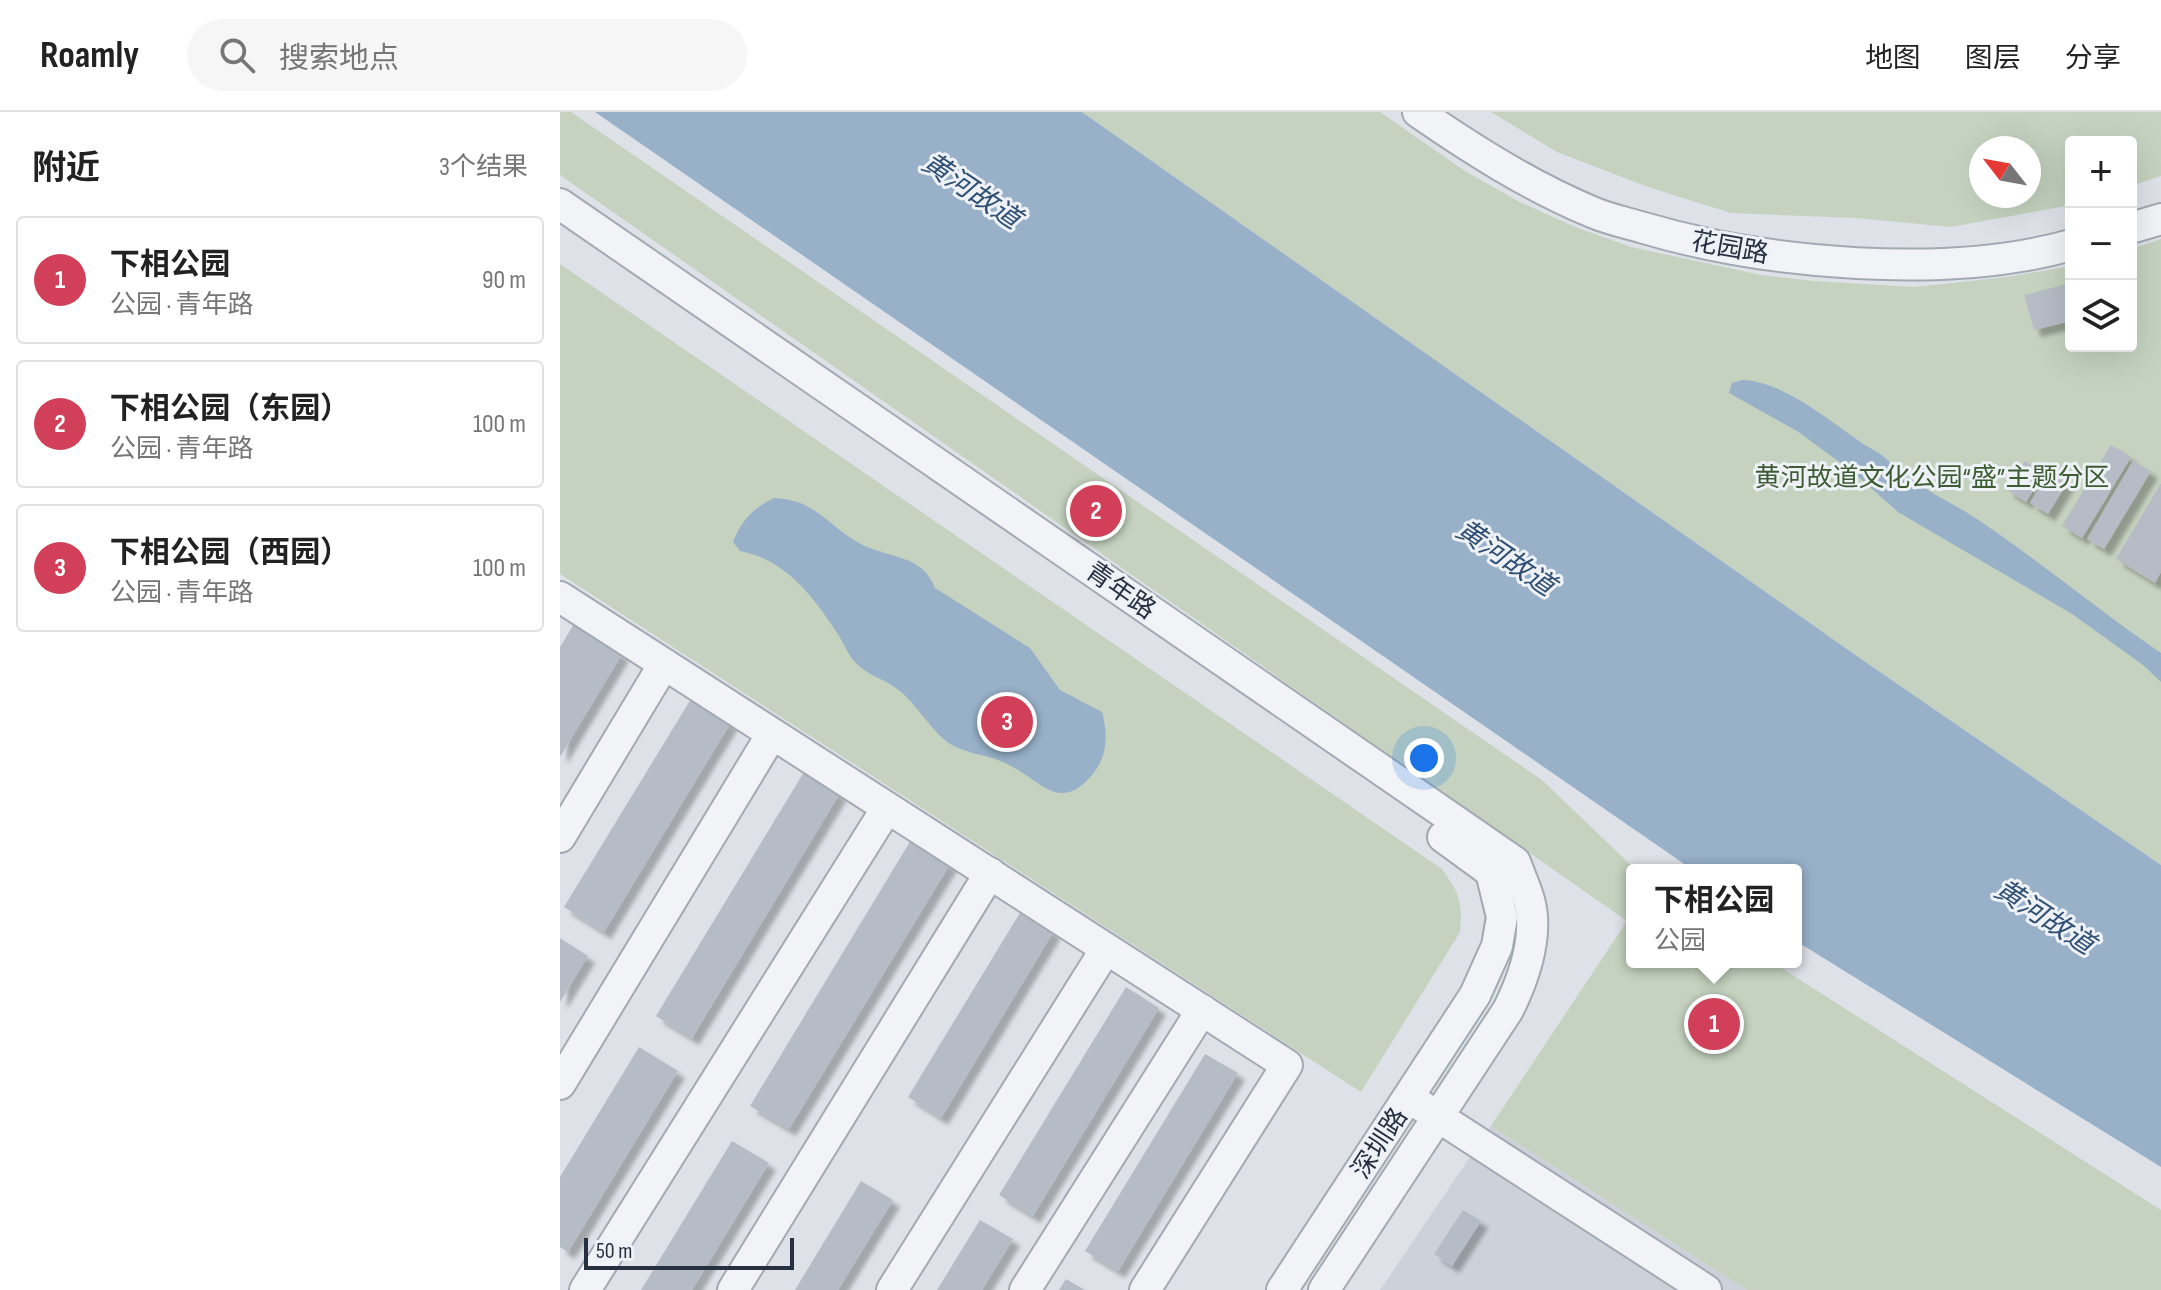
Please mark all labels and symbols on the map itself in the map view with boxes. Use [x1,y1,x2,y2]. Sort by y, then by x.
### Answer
north arrow [1969,136,2041,208]
water label: 黄河故道 [916,146,1030,238]
street label: 花园路 [1689,226,1771,271]
park label: 黄河故道文化公园“盛”主题分区 [1755,463,2109,494]
pin: 2 [1070,481,1122,541]
water label: 黄河故道 [1450,513,1564,605]
street label: 青年路 [1079,556,1161,626]
pin: 3 [981,692,1033,752]
your location [1404,738,1444,778]
water label: 黄河故道 [1988,873,2103,964]
pin: 1 [1688,994,1740,1054]
street label: 深圳路 [1346,1103,1415,1185]
scale bar [584,1234,794,1270]

